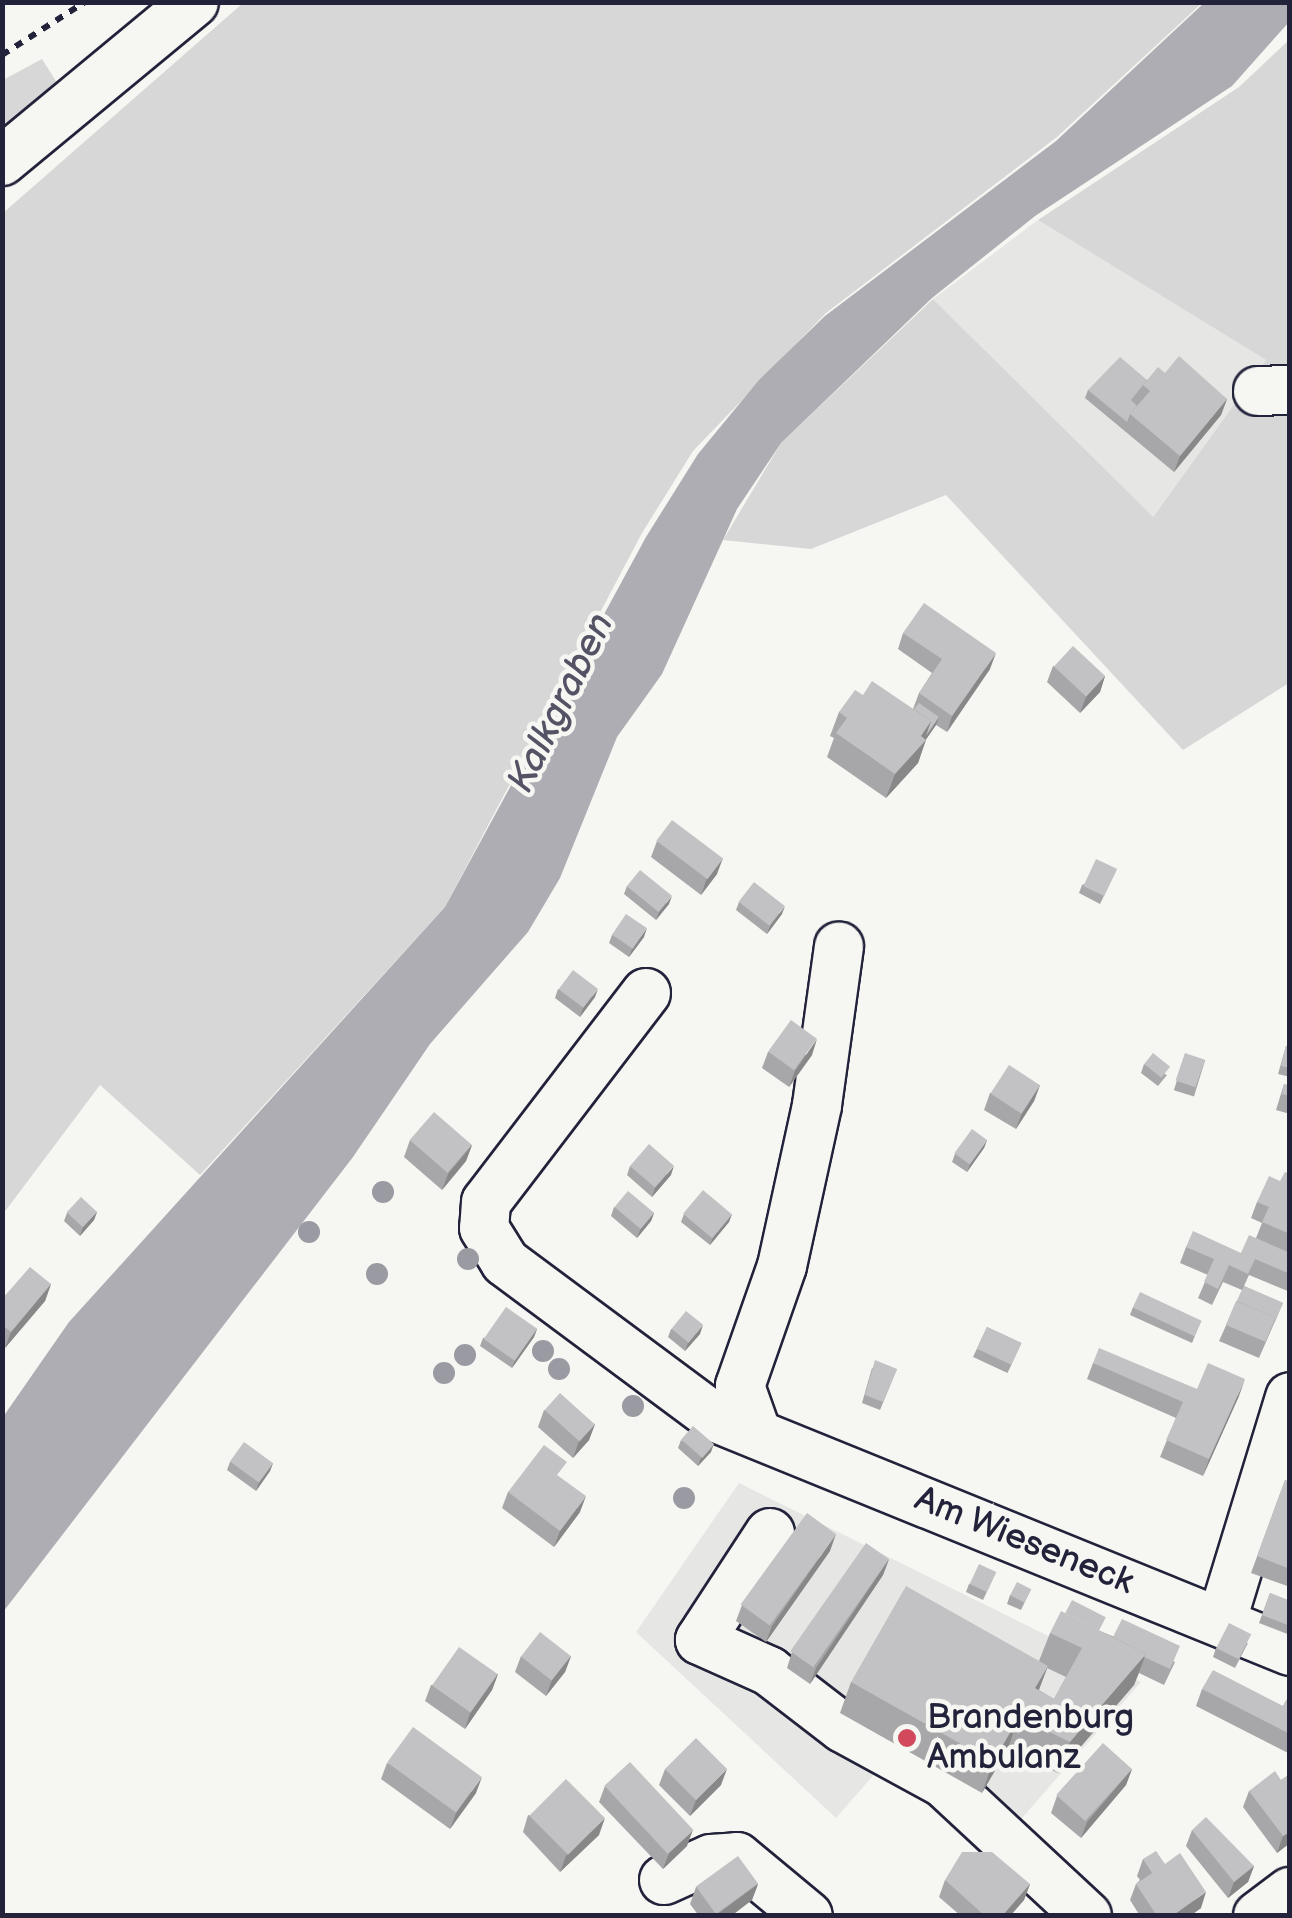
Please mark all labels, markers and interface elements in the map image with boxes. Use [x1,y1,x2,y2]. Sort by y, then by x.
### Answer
water label: Kalkgraben [498,606,624,800]
street label: Am Wieseneck [908,1478,1140,1604]
place label: Brandenburg Ambulanz [927,1697,1134,1779]
marker: Brandenburg Ambulanz [896,1727,918,1749]

